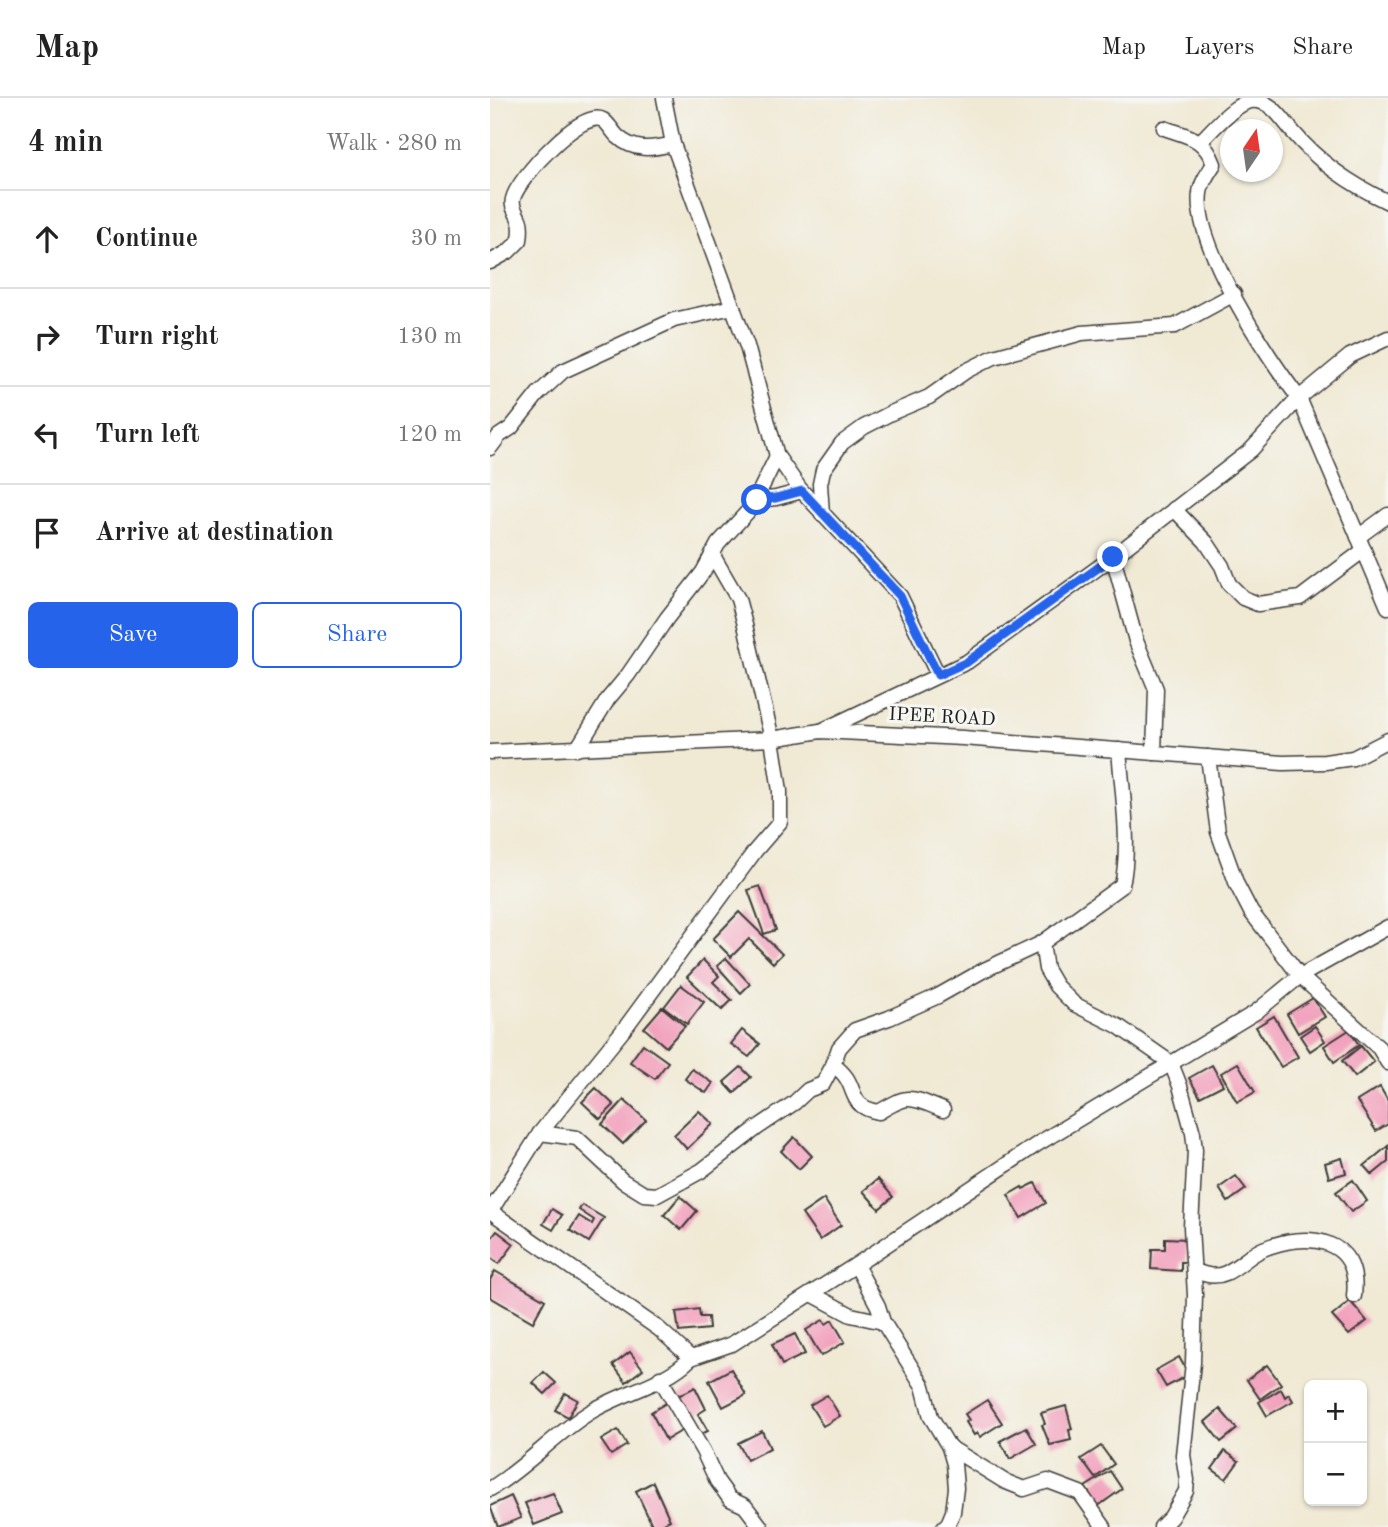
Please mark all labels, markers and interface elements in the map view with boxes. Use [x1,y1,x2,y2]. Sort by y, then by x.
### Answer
text: Map [35,32,99,65]
text: Map [1102,36,1146,60]
text: Layers [1184,36,1254,60]
text: Share [1292,36,1353,60]
north arrow [1220,119,1283,182]
text: 4 min [28,128,103,158]
text: Walk · 280 m [326,132,462,155]
icon: ahead [28,220,66,258]
text: Continue [95,226,198,252]
text: 30 m [411,227,462,250]
icon: right [28,318,66,356]
text: Turn right [95,324,218,350]
text: 130 m [397,325,462,348]
icon: left [28,416,66,454]
text: Turn left [95,422,200,448]
text: 120 m [397,423,462,446]
route start [741,484,772,515]
icon: arrive [28,514,66,552]
text: Arrive at destination [95,520,334,546]
route end [1097,541,1128,572]
button: Save [28,602,238,668]
button: Share [252,602,462,668]
street label: IPEE ROAD [888,706,996,730]
map controls [1304,1380,1367,1506]
button: + [1304,1380,1367,1443]
button: − [1304,1443,1367,1506]

